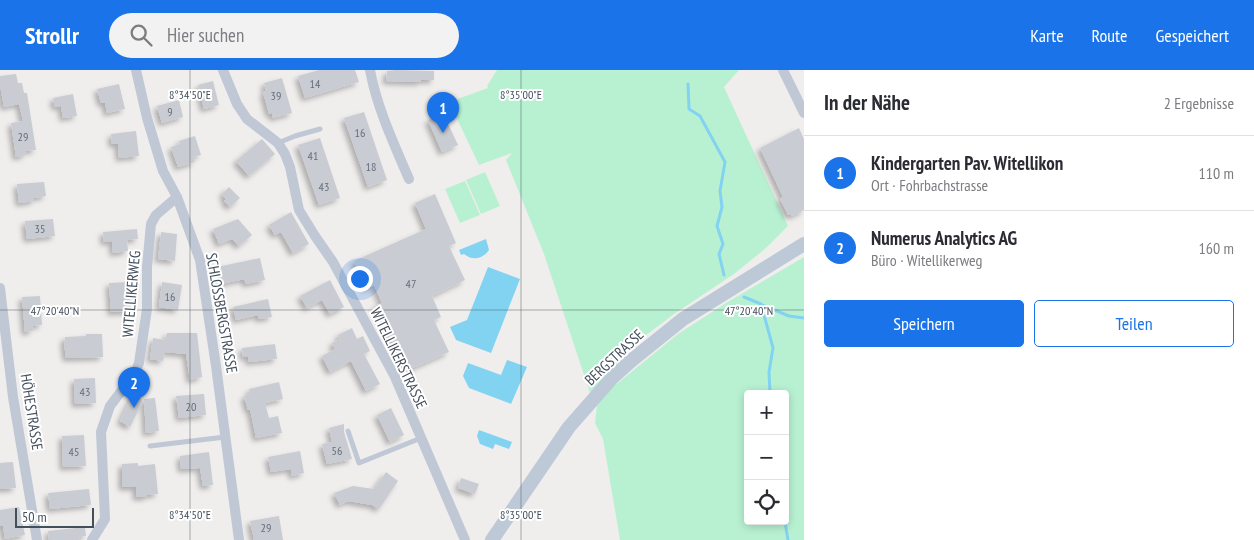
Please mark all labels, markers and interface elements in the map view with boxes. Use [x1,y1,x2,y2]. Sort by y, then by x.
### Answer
search box [109,13,459,58]
text: Strollr [25,20,79,51]
icon: search [127,21,155,49]
text: Hier suchen [167,23,244,47]
text: Karte [1030,24,1064,47]
text: Route [1092,24,1127,47]
text: Gespeichert [1155,24,1229,47]
house number: 14 [310,76,321,91]
text: 8°34'50"E [169,87,211,102]
text: 8°35'00"E [500,87,542,102]
house number: 39 [271,88,281,103]
text: In der Nähe [824,89,910,116]
pin: 1 [427,92,459,133]
text: 2 Ergebnisse [1164,93,1234,113]
house number: 9 [167,104,173,119]
house number: 16 [355,125,365,140]
house number: 29 [18,129,28,144]
house number: 41 [308,148,318,163]
text: Kindergarten Pav. Witellikon [871,151,1063,175]
house number: 18 [366,159,376,174]
text: 1 [836,163,844,183]
text: 110 m [1199,163,1234,183]
text: Ort · Fohrbachstrasse [871,175,988,195]
house number: 43 [319,179,329,194]
house number: 35 [35,221,45,236]
text: Numerus Analytics AG [871,226,1017,250]
text: 2 [836,238,844,258]
text: 160 m [1199,238,1234,258]
street label: WITELLIKERWEG [118,250,144,338]
text: Büro · Witellikerweg [871,250,982,270]
street label: SCHLOSSBERGSTRASSE [202,251,242,375]
your location [347,266,373,292]
house number: 47 [406,276,416,291]
house number: 16 [165,289,175,304]
button: Speichern [824,300,1024,347]
button: Teilen [1034,300,1234,347]
text: 47°20'40"N [31,303,79,318]
text: 47°20'40"N [725,303,773,318]
street label: WITELLIKERSTRASSE [366,304,432,412]
street label: BERGSTRASSE [580,325,648,389]
pin: 2 [118,367,150,408]
street label: HÖHESTRASSE [17,372,47,452]
house number: 43 [80,384,90,399]
map controls [744,390,789,525]
button: + [744,390,789,435]
house number: 20 [186,399,196,414]
button: − [744,435,789,480]
house number: 56 [332,443,342,458]
house number: 45 [69,444,79,459]
button: locate [744,480,789,525]
scale bar [15,505,94,528]
text: 8°34'50"E [169,507,211,522]
text: 8°35'00"E [500,507,542,522]
text: 50 m [22,508,47,526]
house number: 29 [261,520,271,535]

